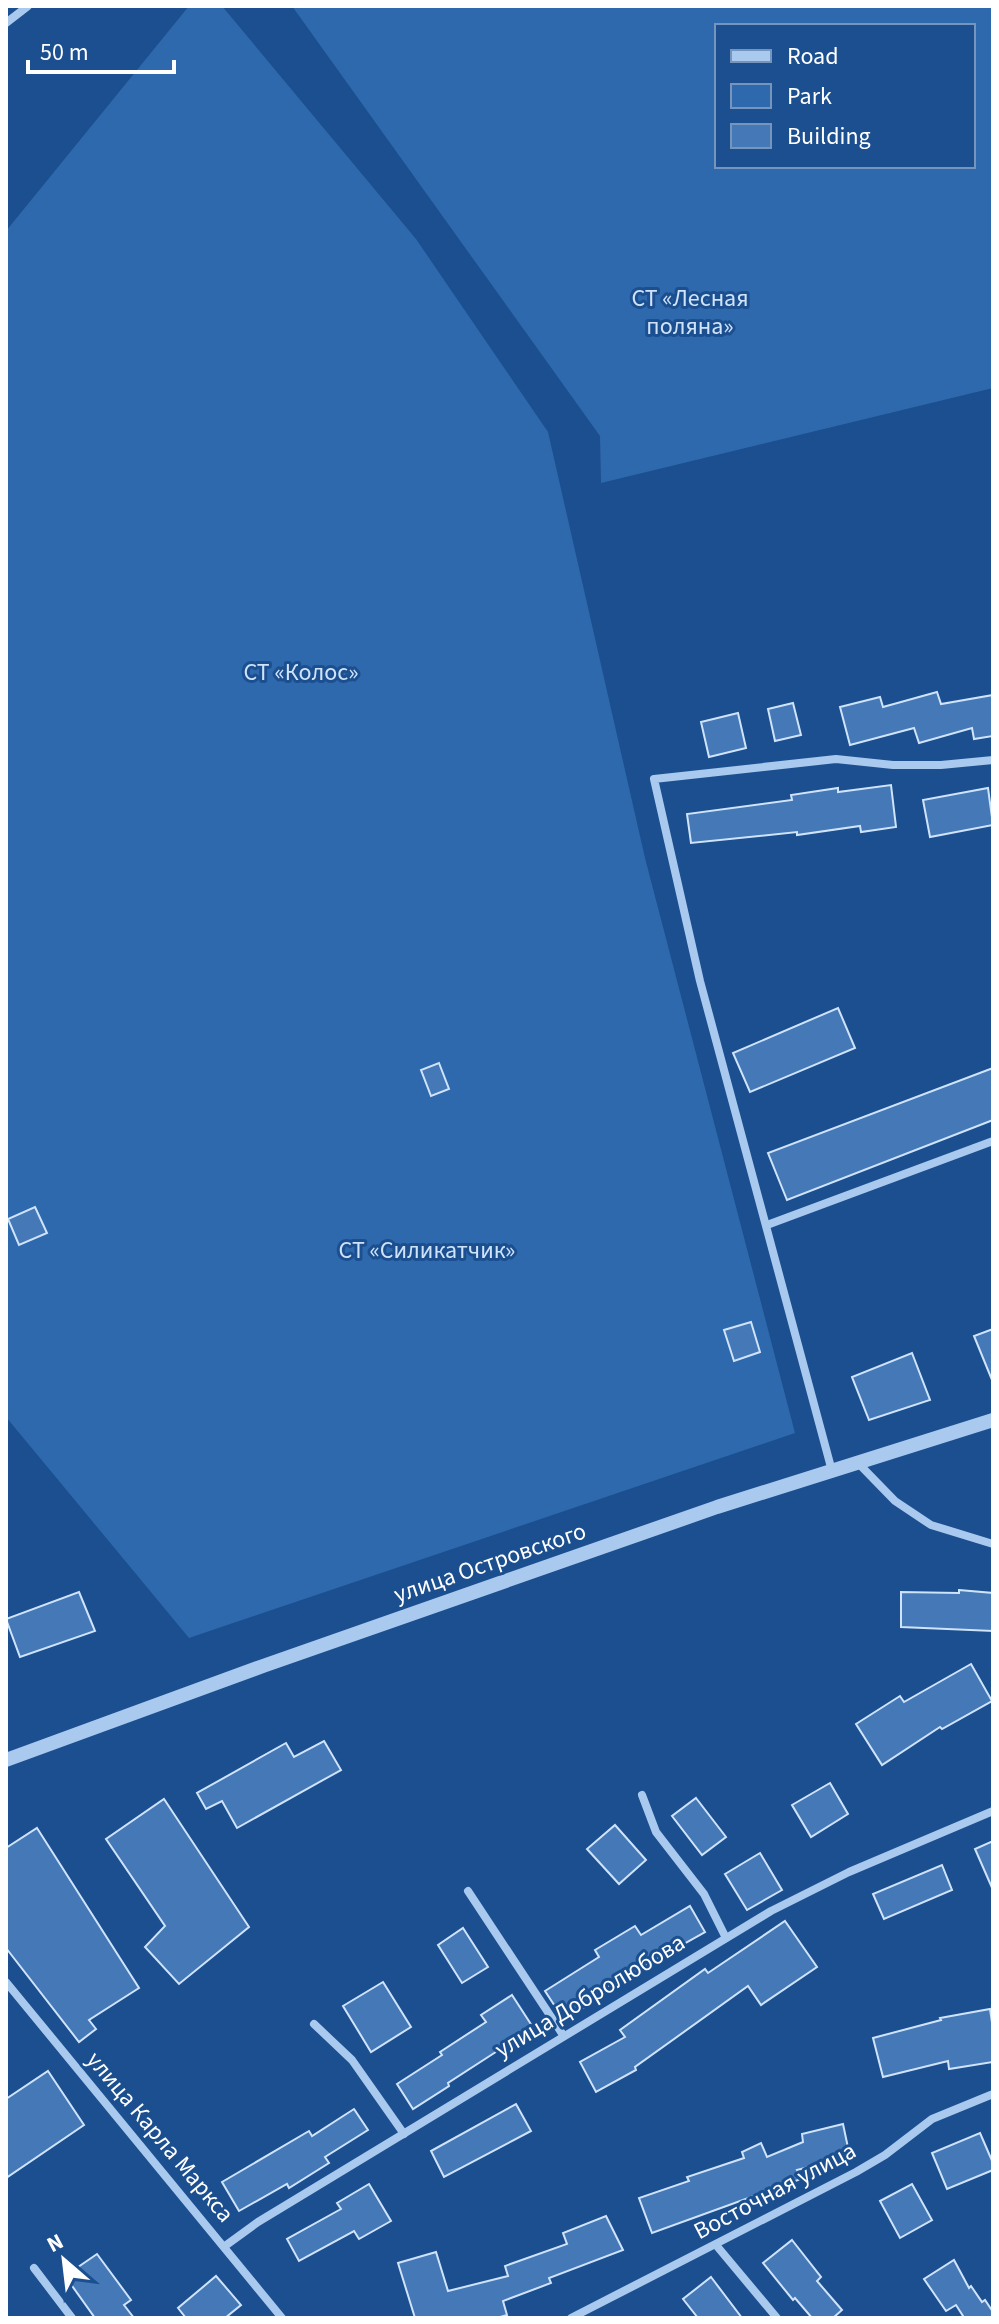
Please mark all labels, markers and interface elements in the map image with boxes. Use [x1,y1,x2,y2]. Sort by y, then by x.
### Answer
scale bar [28,24,174,74]
legend [715,24,975,168]
text: 50 m [40,35,89,70]
text: Road [787,39,839,74]
text: Park [787,79,832,114]
text: Building [787,119,871,154]
park label: СТ «Лесная поляна» [631,281,749,344]
park label: СТ «Колос» [244,655,358,690]
park label: СТ «Силикатчик» [339,1233,515,1268]
street label: улица Островского [389,1514,591,1612]
street label: улица Добролюбова [488,1925,692,2067]
street label: улица Карла Маркса [78,2044,242,2230]
street label: Восточная улица [688,2133,862,2249]
north arrow [24,2220,104,2300]
text: N [41,2226,69,2261]

